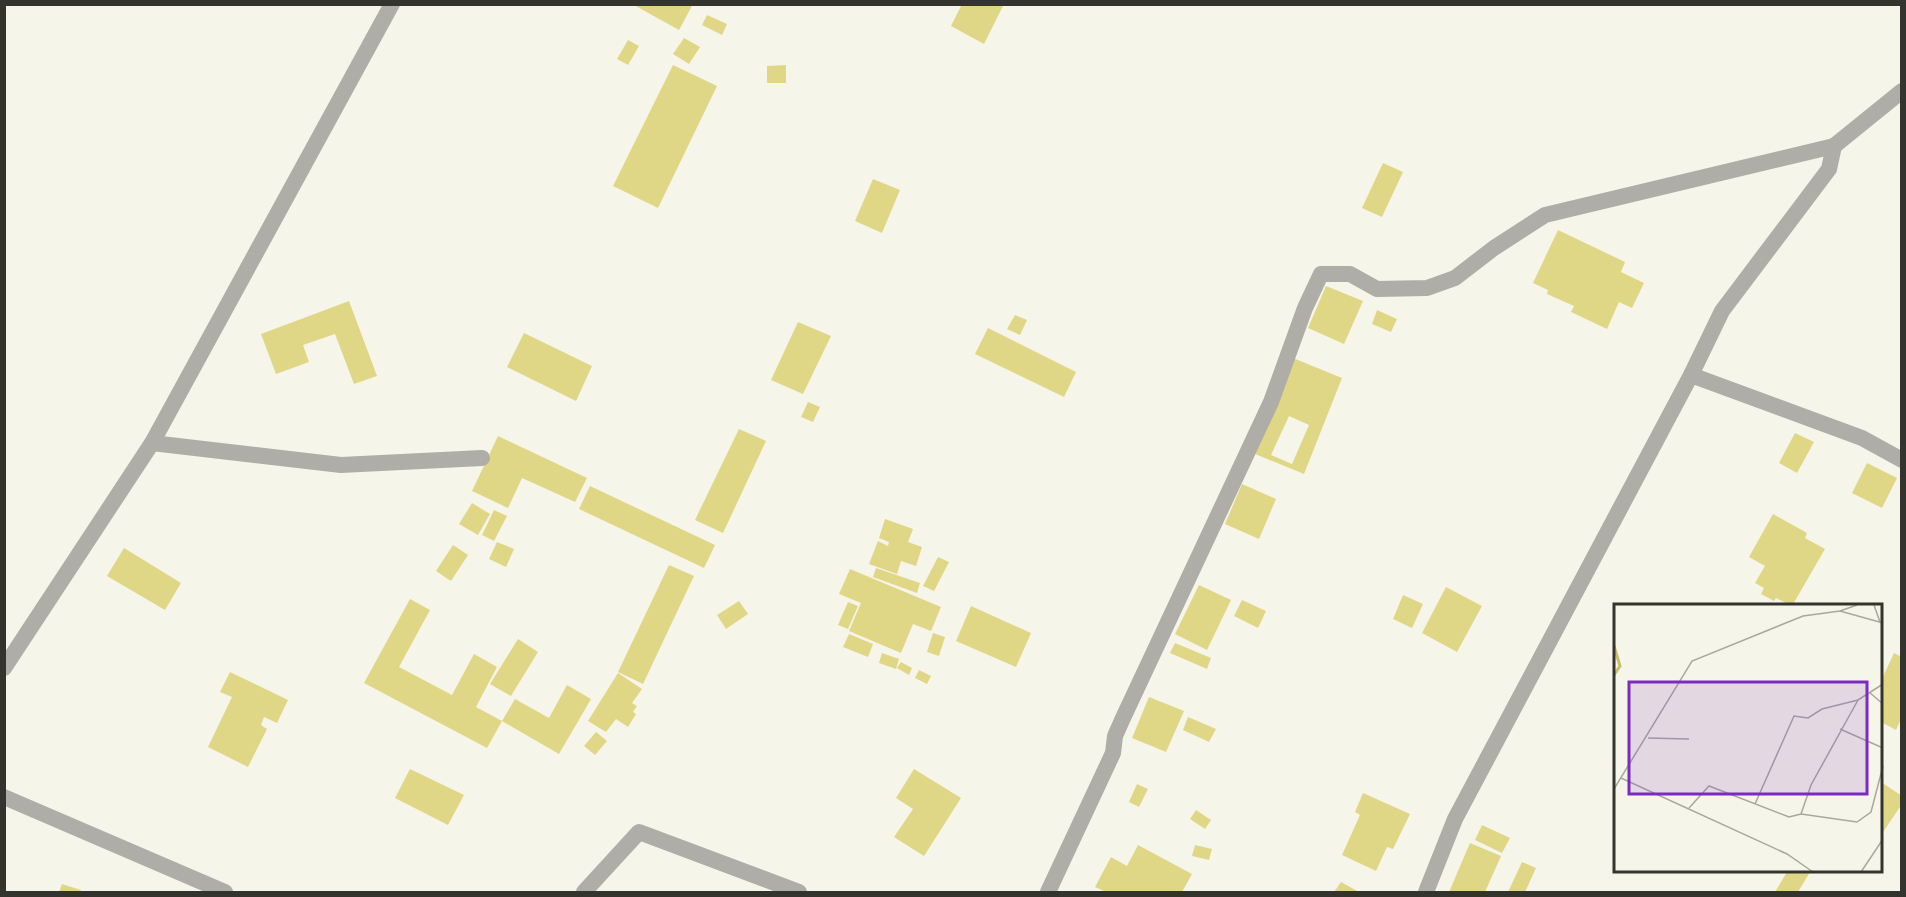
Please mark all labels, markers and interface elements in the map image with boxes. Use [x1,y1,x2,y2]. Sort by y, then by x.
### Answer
inset map [1614,604,1882,873]

